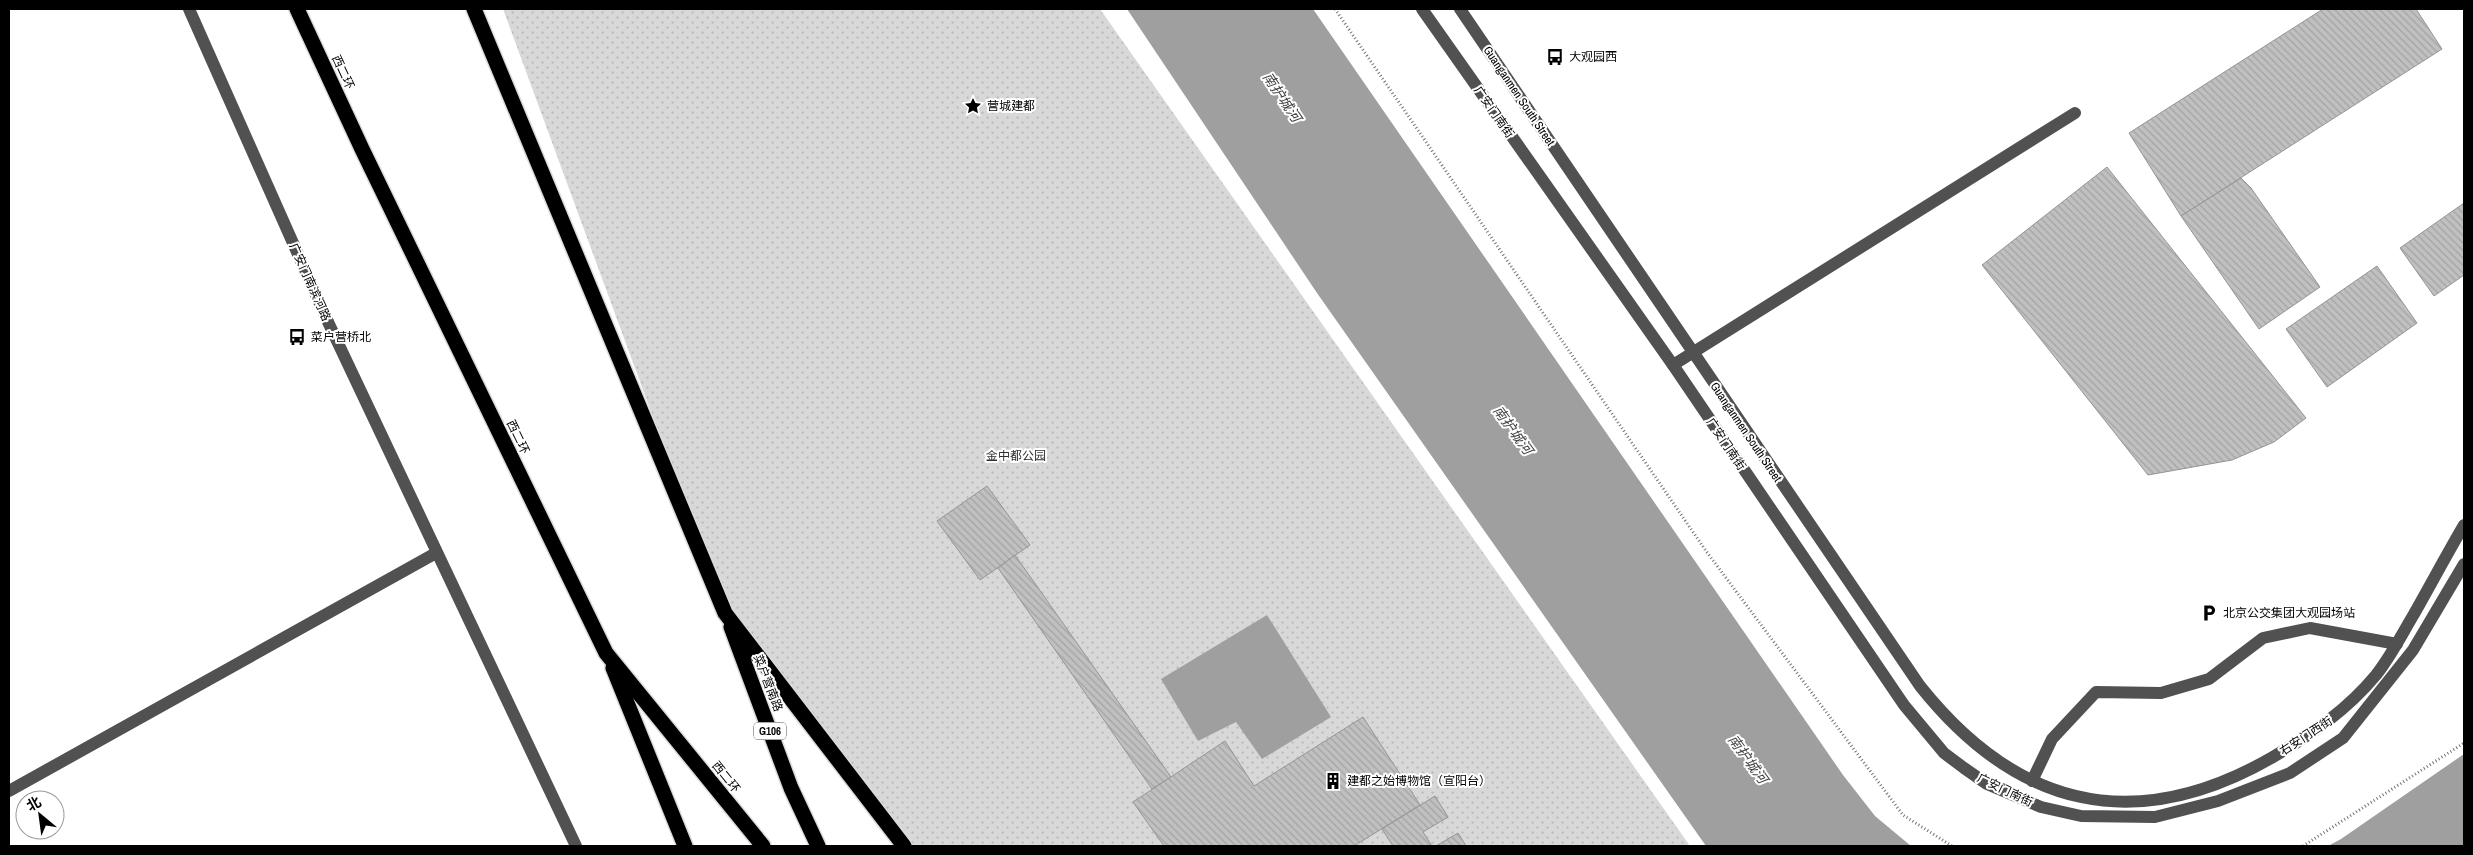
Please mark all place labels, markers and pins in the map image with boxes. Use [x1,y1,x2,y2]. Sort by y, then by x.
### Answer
bus stop icon: 大观园西 [1545,47,1565,67]
place label: 大观园西 [1569,49,1617,65]
place icon: 营城建都 [963,96,983,116]
place label: 营城建都 [987,98,1035,114]
bus stop icon: 菜户营桥北 [287,327,307,347]
place label: 菜户营桥北 [311,329,371,345]
parking icon: 北京公交集团大观园场站 [2199,603,2219,623]
place label: 北京公交集团大观园场站 [2223,605,2355,621]
building icon: 建都之始博物馆（宣阳台） [1323,771,1343,791]
place label: 建都之始博物馆（宣阳台） [1347,773,1491,789]

